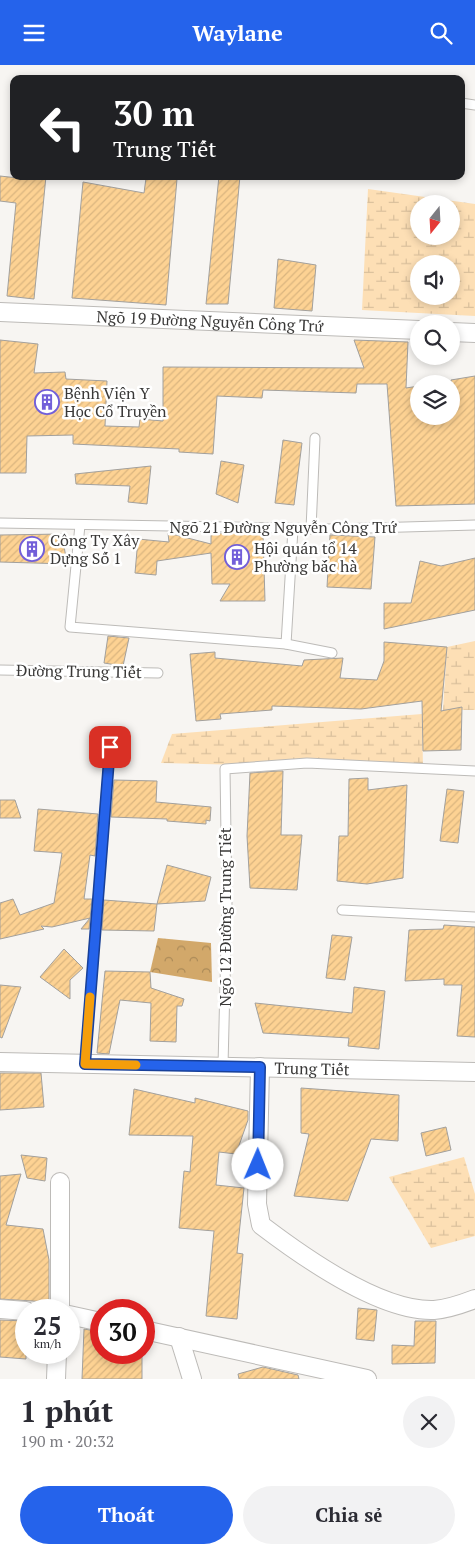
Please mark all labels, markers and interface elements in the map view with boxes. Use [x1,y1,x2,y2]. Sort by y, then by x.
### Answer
text: Waylane [192,18,283,47]
icon: menu [20,19,48,47]
icon: search [427,19,455,47]
text: 30 m [113,90,194,136]
icon: left [30,95,95,160]
text: Trung Tiết [113,134,217,163]
north arrow [410,195,460,245]
map controls [410,195,460,425]
button: sound [410,255,460,305]
street label: Ngõ 19 Đường Nguyễn Công Trứ [96,305,325,337]
button: search [410,315,460,365]
button: layers [410,375,460,425]
place label: Bệnh Viện Y Học Cổ Truyền [64,382,167,422]
building icon: Bệnh Viện Y Học Cổ Truyền [34,389,60,415]
street label: Ngõ 21 Đường Nguyễn Công Trứ [170,516,398,538]
place label: Công Ty Xây Dựng Số 1 [50,529,140,569]
building icon: Công Ty Xây Dựng Số 1 [19,536,45,562]
place label: Hội quán tổ 14 Phường bắc hà [254,537,358,577]
building icon: Hội quán tổ 14 Phường bắc hà [224,544,250,570]
street label: Đường Trung Tiết [16,659,142,683]
pin [89,726,131,768]
icon: arrive [96,733,124,761]
street label: Ngõ 12 Đường Trung Tiết [214,827,236,1007]
street label: Trung Tiết [274,1057,350,1080]
position arrow [231,1138,283,1190]
speed limit sign: 30 [90,1299,155,1364]
text: 25 [33,1309,62,1342]
text: km/h [34,1336,61,1351]
text: 1 phút [20,1391,113,1431]
button: close [403,1396,455,1448]
text: 190 m · 20:32 [20,1430,114,1452]
button: Thoát [20,1486,233,1544]
button: Chia sẻ [243,1486,455,1544]

